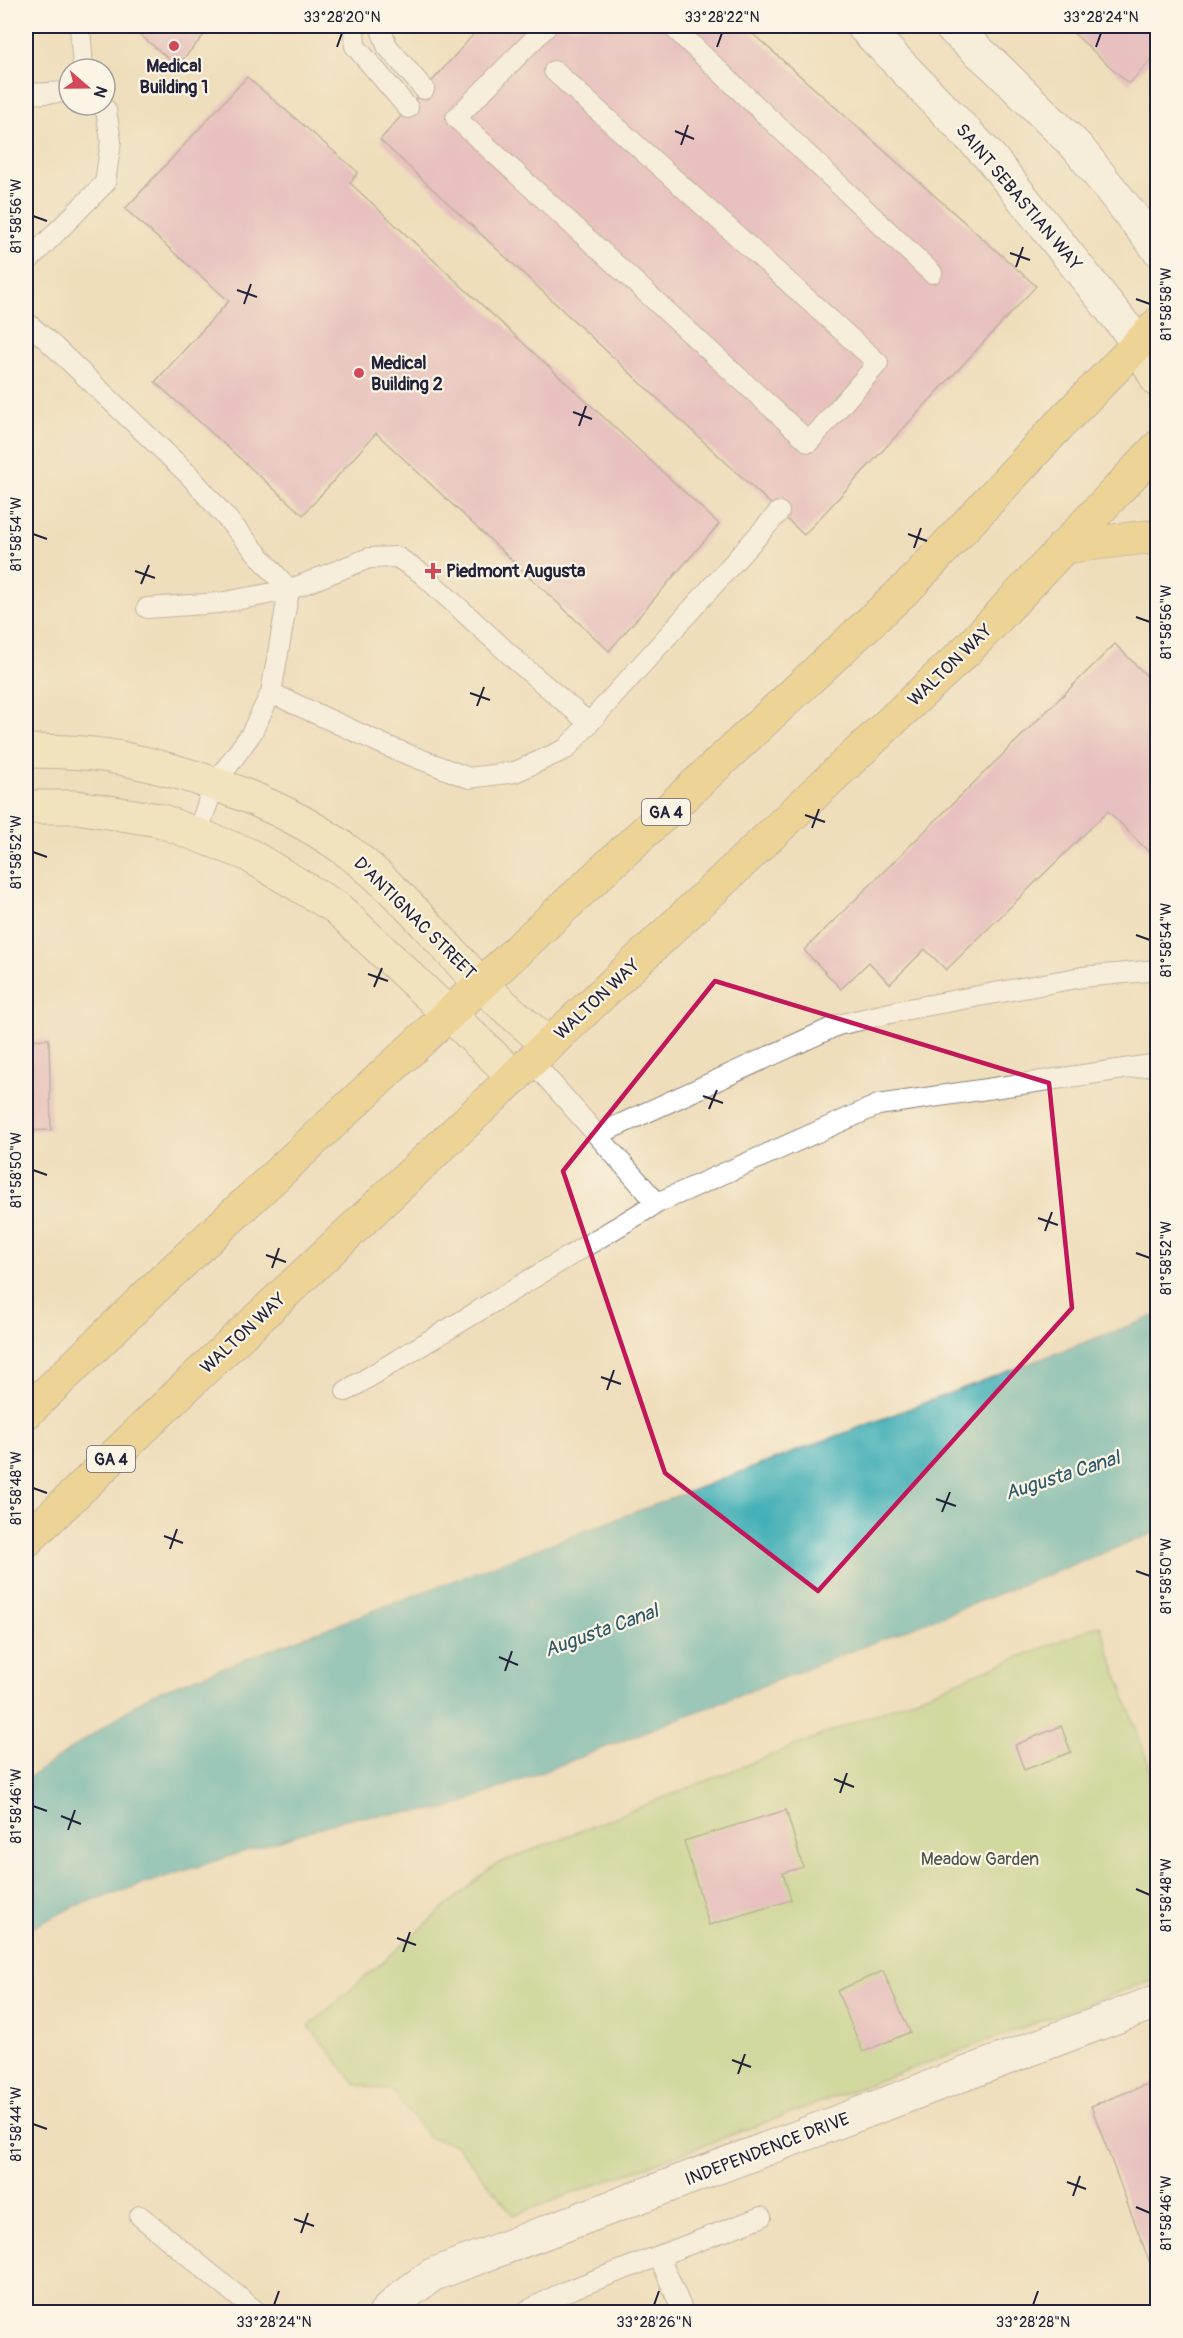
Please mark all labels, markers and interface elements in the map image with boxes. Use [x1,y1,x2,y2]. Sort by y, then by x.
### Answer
text: 33°28'20"N [303,8,381,27]
text: 33°28'22"N [684,8,760,27]
text: 33°28'24"N [1063,8,1139,27]
marker: Medical Building 1 [167,39,181,53]
place label: Medical Building 1 [140,55,208,99]
north arrow [57,57,117,117]
text: N [89,83,111,100]
street label: SAINT SEBASTIAN WAY [950,119,1087,276]
text: 81°58'56"W [7,179,26,253]
text: 81°58'58"W [1157,267,1176,341]
place label: Medical Building 2 [371,352,443,396]
marker: Medical Building 2 [352,366,366,380]
text: 81°58'54"W [7,497,26,571]
place label: Piedmont Augusta [446,560,586,583]
marker: Piedmont Augusta [424,562,442,580]
text: 81°58'56"W [1157,585,1176,659]
street label: WALTON WAY [903,619,998,711]
road number: GA 4 [642,799,690,825]
text: 81°58'52"W [7,815,26,889]
street label: D'ANTIGNAC STREET [348,852,481,985]
text: 81°58'54"W [1157,903,1176,977]
street label: WALTON WAY [550,954,645,1045]
text: 81°58'50"W [7,1132,26,1208]
text: 81°58'52"W [1157,1221,1176,1295]
street label: WALTON WAY [196,1288,291,1379]
water label: Augusta Canal [1002,1444,1125,1506]
road number: GA 4 [87,1446,135,1472]
text: 81°58'48"W [7,1451,26,1525]
text: 81°58'50"W [1157,1538,1176,1614]
water label: Augusta Canal [541,1598,664,1663]
text: 81°58'46"W [7,1768,26,1844]
park label: Meadow Garden [921,1848,1039,1871]
text: 81°58'48"W [1157,1858,1176,1932]
text: 81°58'44"W [7,2086,26,2161]
street label: INDEPENDENCE DRIVE [682,2108,853,2191]
text: 81°58'46"W [1157,2175,1176,2251]
text: 33°28'24"N [236,2313,312,2332]
text: 33°28'26"N [616,2313,692,2332]
text: 33°28'28"N [996,2313,1070,2332]

